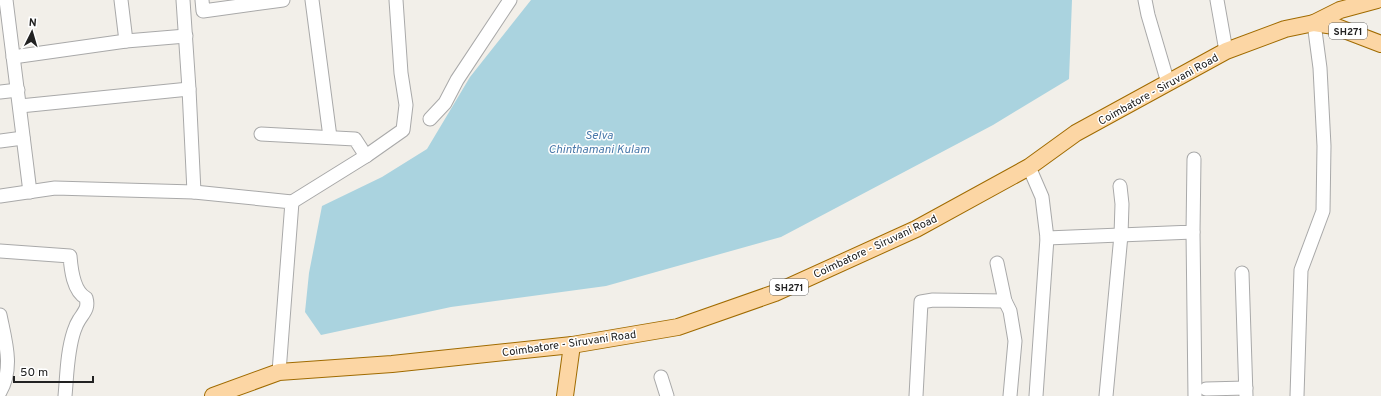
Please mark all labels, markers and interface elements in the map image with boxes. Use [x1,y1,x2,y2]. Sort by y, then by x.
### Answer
north arrow [12,12,52,52]
text: N [28,16,37,30]
road number: SH271 [1329,23,1367,39]
street label: Coimbatore - Siruvani Road [1096,51,1221,129]
water label: Selva Chinthamani Kulam [548,128,650,158]
street label: Coimbatore - Siruvani Road [811,212,940,282]
road number: SH271 [770,279,808,295]
street label: Coimbatore - Siruvani Road [501,328,637,360]
scale bar [14,358,93,384]
text: 50 m [20,365,48,381]

